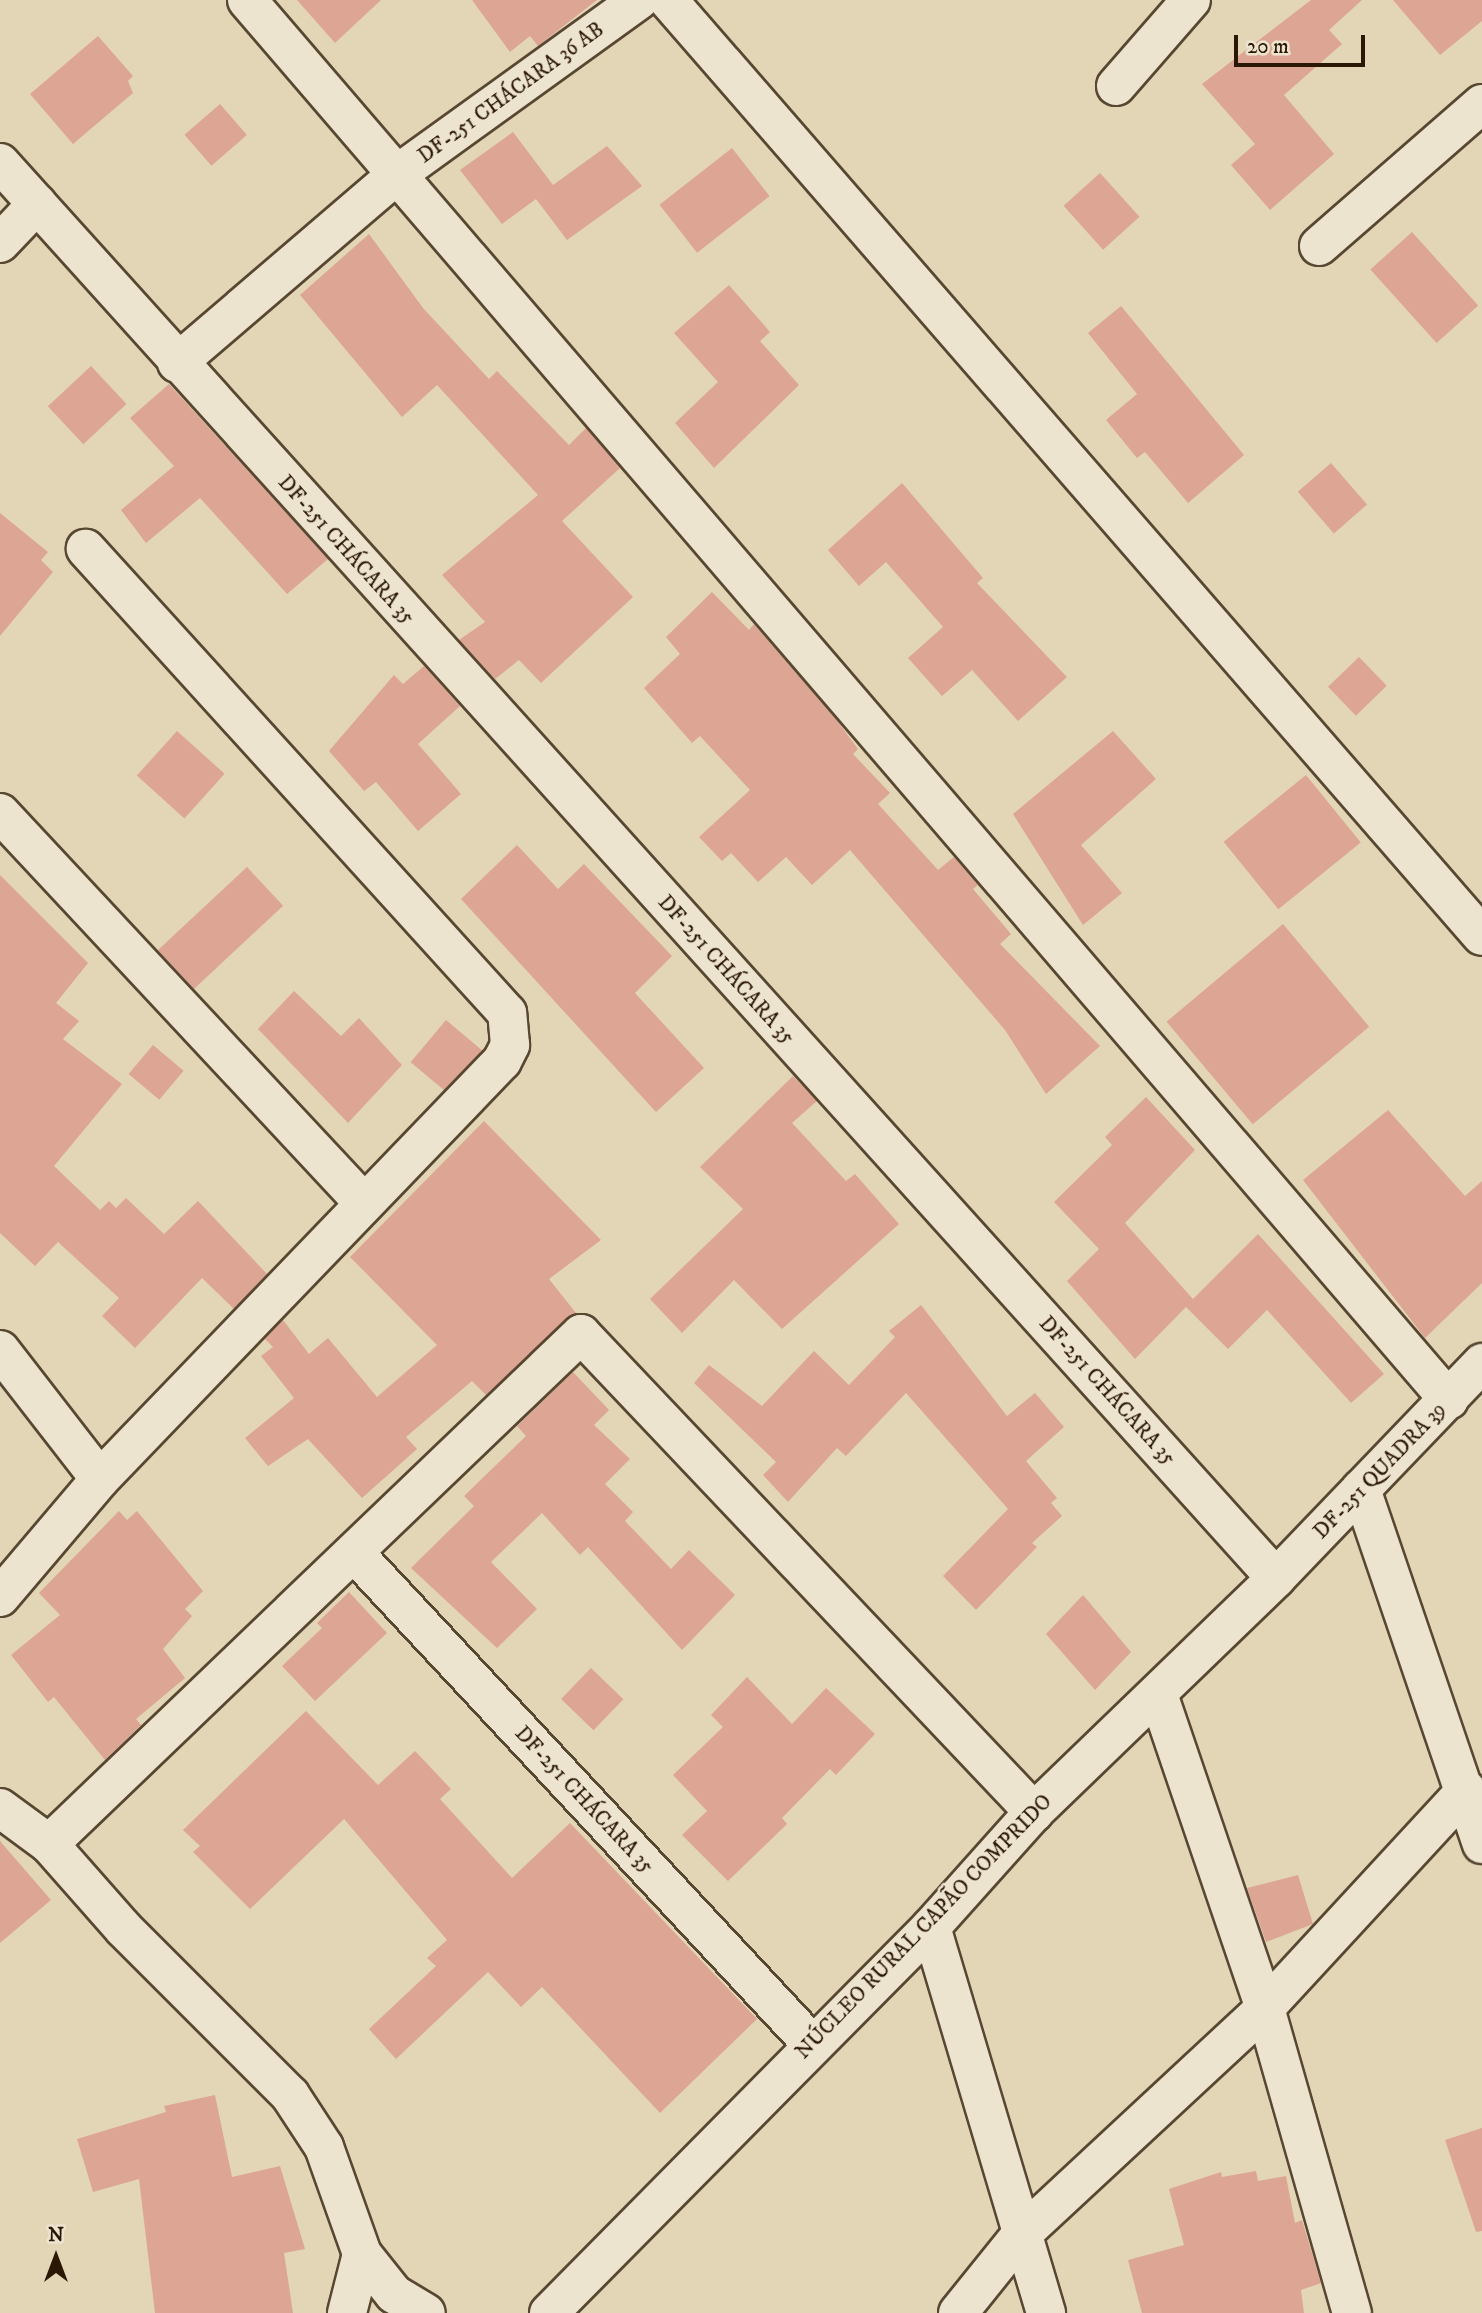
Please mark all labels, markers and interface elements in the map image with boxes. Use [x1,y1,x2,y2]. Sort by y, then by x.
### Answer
street label: DF-251 CHÁCARA 36 AB [413,17,609,169]
scale bar [1237,21,1368,65]
text: 20 m [1247,34,1289,60]
street label: DF-251 CHÁCARA 35 [272,470,420,630]
street label: DF-251 CHÁCARA 35 [652,890,800,1050]
street label: DF-251 CHÁCARA 35 [1033,1311,1181,1471]
street label: DF-251 QUADRA 39 [1308,1398,1452,1544]
street label: DF-251 CHÁCARA 35 [509,1721,659,1879]
street label: NÚCLEO RURAL CAPÃO COMPRIDO [791,1789,1057,2065]
north arrow [21,2222,91,2292]
text: N [48,2224,64,2247]

